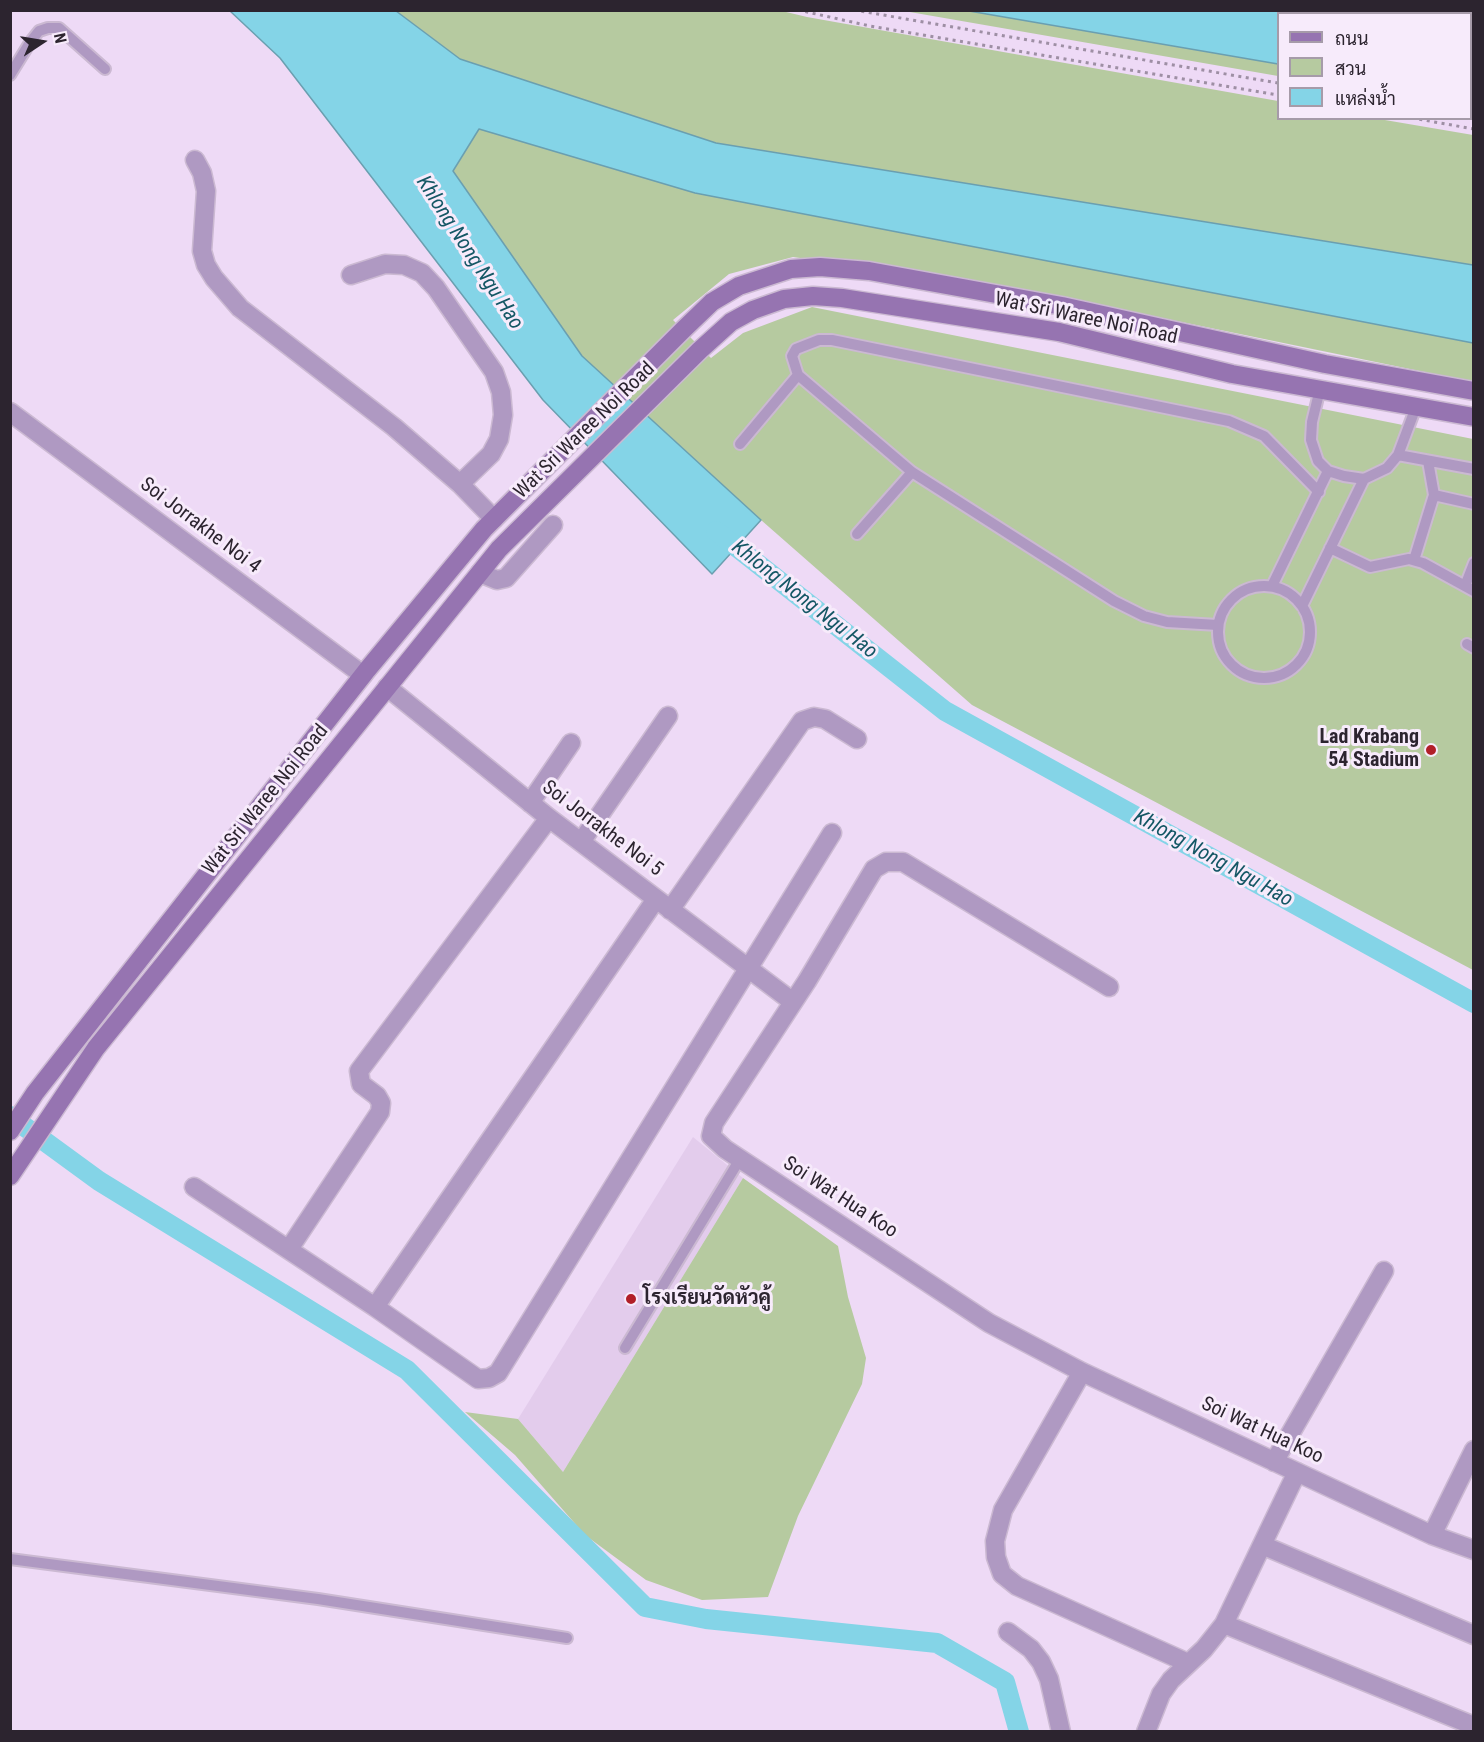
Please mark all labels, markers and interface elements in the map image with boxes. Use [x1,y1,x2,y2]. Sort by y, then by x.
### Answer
north arrow [12,12,72,72]
legend [1277,12,1472,120]
text: ถนน [1335,28,1368,49]
text: N [50,31,70,45]
text: สวน [1335,58,1366,79]
text: แหล่งน้ำ [1335,88,1396,109]
water label: Khlong Nong Ngu Hao [410,172,528,334]
street label: Wat Sri Waree Noi Road [992,288,1180,350]
street label: Wat Sri Waree Noi Road [510,358,660,504]
street label: Soi Jorrakhe Noi 4 [135,473,265,579]
water label: Khlong Nong Ngu Hao [726,535,882,665]
street label: Wat Sri Waree Noi Road [198,720,334,880]
place label: Lad Krabang 54 Stadium [1319,726,1419,773]
marker: Lad Krabang 54 Stadium [1424,743,1438,757]
street label: Soi Jorrakhe Noi 5 [537,776,667,882]
water label: Khlong Nong Ngu Hao [1129,805,1297,913]
street label: Soi Wat Hua Koo [778,1152,902,1244]
place label: โรงเรียนวัดหัวคู้ [643,1287,771,1311]
marker: โรงเรียนวัดหัวคู้ [624,1292,638,1306]
street label: Soi Wat Hua Koo [1197,1392,1327,1470]

